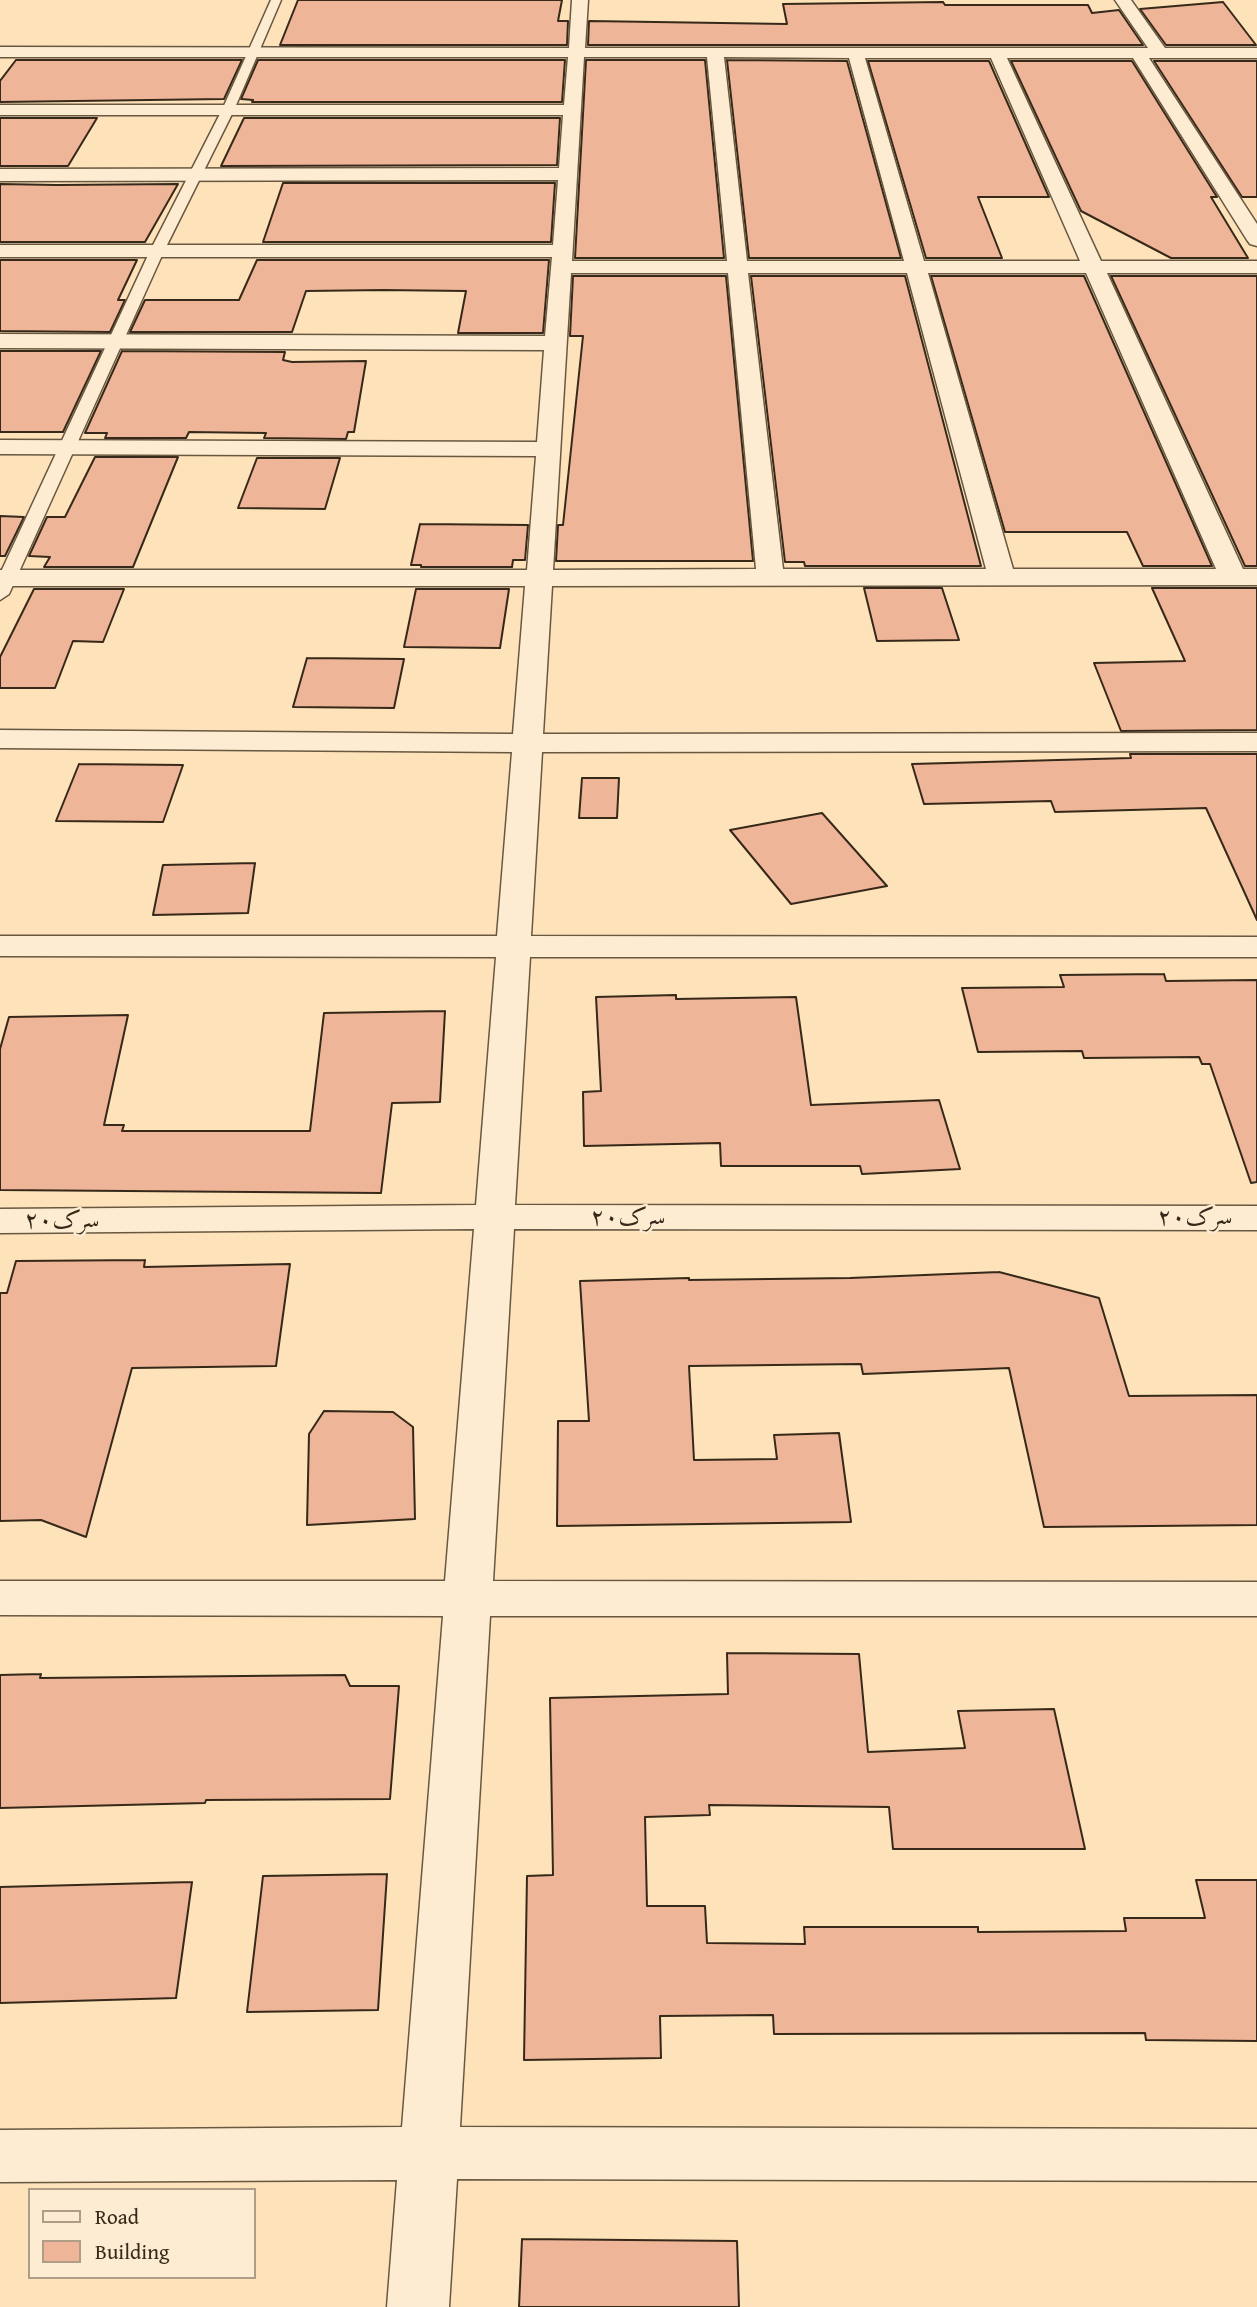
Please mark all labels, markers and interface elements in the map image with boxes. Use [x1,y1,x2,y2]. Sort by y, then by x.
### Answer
street label: سرک۲۰ [591,1204,665,1232]
street label: سرک۲۰ [1158,1204,1232,1232]
street label: سرک۲۰ [25,1207,99,1235]
legend [28,2188,256,2279]
text: Road [95,2201,139,2232]
text: Building [95,2236,169,2267]

